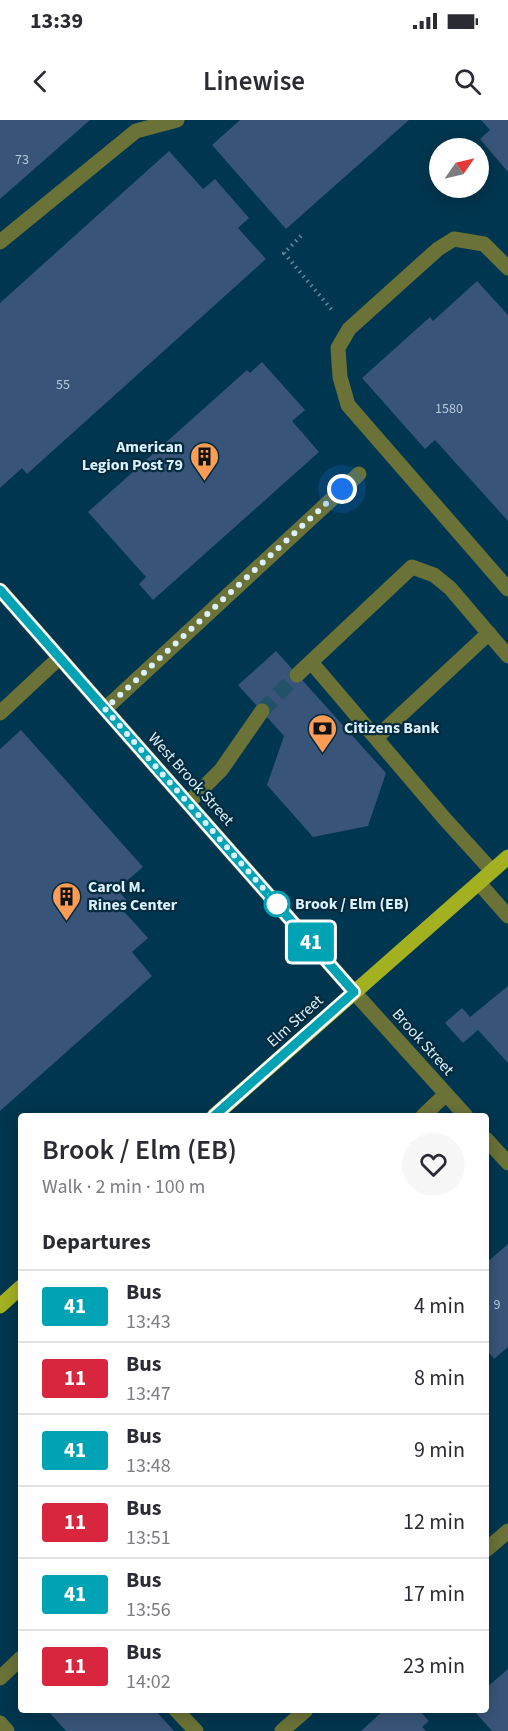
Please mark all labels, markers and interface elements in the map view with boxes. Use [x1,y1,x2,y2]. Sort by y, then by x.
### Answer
text: 13:39 [30,5,83,37]
text: Linewise [203,62,305,101]
icon: back [24,65,57,98]
icon: search [451,65,484,98]
north arrow [429,138,489,198]
map controls [429,138,489,198]
house number: 73 [15,150,29,170]
house number: 55 [56,375,70,395]
house number: 1580 [435,399,463,419]
place label: American Legion Post 79 [82,436,183,476]
building icon: American Legion Post 79 [188,440,220,482]
your location [327,474,357,504]
bank icon: Citizens Bank [307,712,339,754]
place label: Citizens Bank [344,717,439,739]
street label: West Brook Street [143,727,239,831]
place label: Carol M. Rines Center [88,876,178,916]
building icon: Carol M. Rines Center [51,880,83,922]
marker: Brook / Elm (EB) [264,891,290,917]
place label: Brook / Elm (EB) [295,893,409,915]
line badge: 41 [284,922,338,962]
text: 41 [300,927,322,957]
street label: Elm Street [262,989,328,1052]
street label: Brook Street [387,1004,459,1081]
text: Brook / Elm (EB) [42,1130,237,1170]
button: heart [402,1133,465,1196]
text: Walk · 2 min · 100 m [42,1173,205,1201]
text: Departures [42,1226,151,1258]
text: Bus [126,1276,162,1308]
text: 4 min [414,1290,465,1322]
text: 41 [64,1291,86,1321]
house number: 9 [494,1295,501,1315]
text: 13:43 [126,1308,171,1336]
text: Bus [126,1348,162,1380]
text: 8 min [414,1362,465,1394]
text: 11 [64,1363,86,1393]
text: 13:47 [126,1380,171,1408]
text: Bus [126,1420,162,1452]
text: 9 min [414,1434,465,1466]
text: 41 [64,1435,86,1465]
text: 13:48 [126,1452,171,1480]
text: Bus [126,1492,162,1524]
text: 12 min [403,1506,465,1538]
text: 11 [64,1507,86,1537]
text: 13:51 [126,1524,171,1552]
text: Bus [126,1564,162,1596]
text: 17 min [403,1578,465,1610]
text: 41 [64,1579,86,1609]
text: 13:56 [126,1596,171,1624]
text: Bus [126,1636,162,1668]
text: 23 min [403,1650,465,1682]
text: 11 [64,1651,86,1681]
text: 14:02 [126,1668,171,1696]

